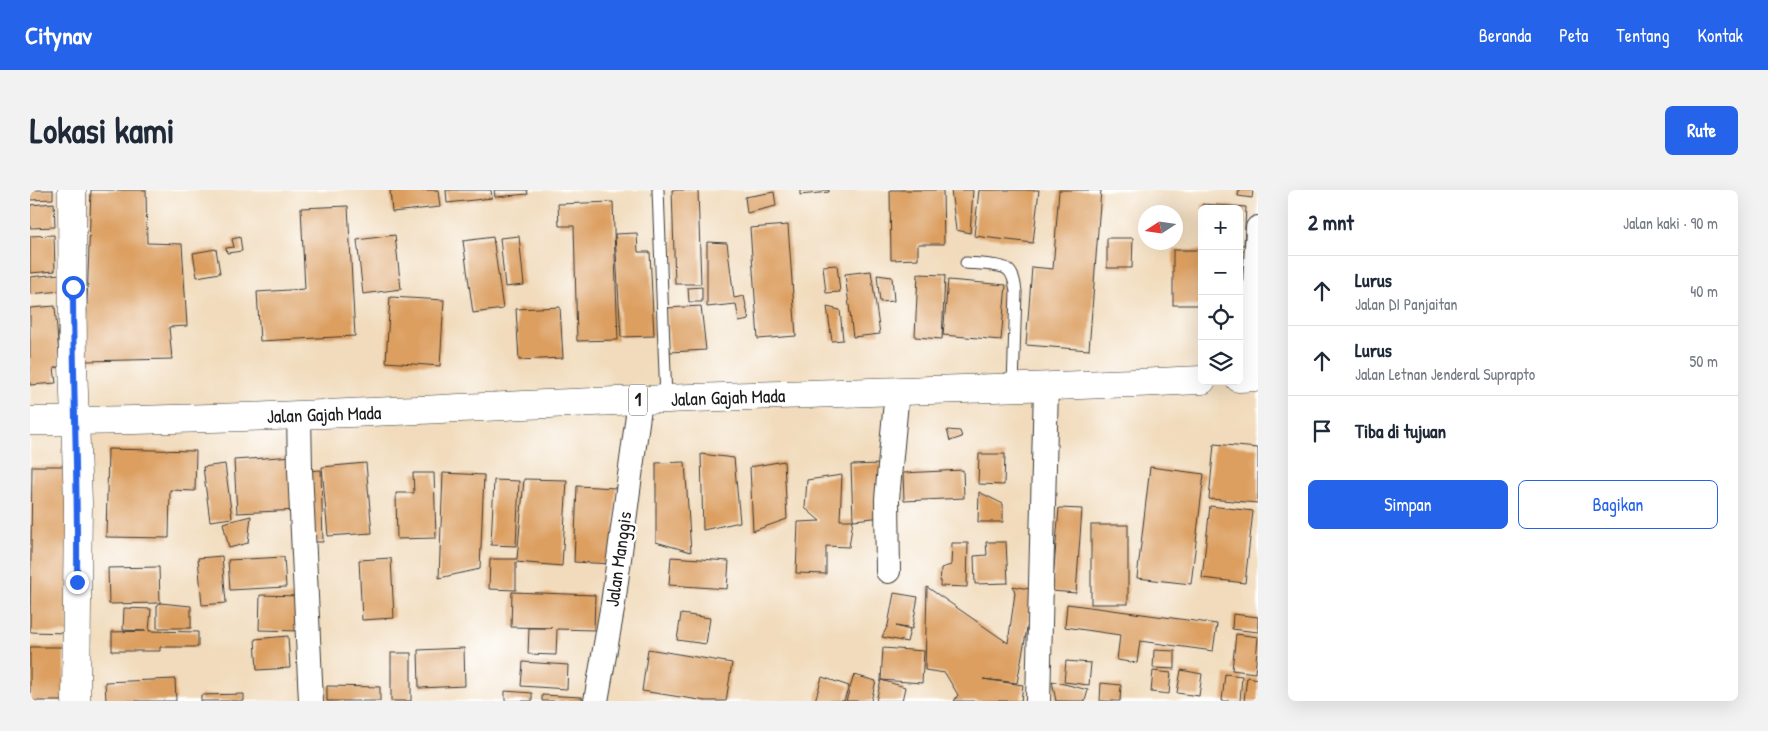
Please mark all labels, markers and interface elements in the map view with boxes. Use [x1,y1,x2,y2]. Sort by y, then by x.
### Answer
text: Citynav [25,19,92,51]
text: Beranda [1479,23,1531,48]
text: Peta [1559,23,1588,48]
text: Tentang [1616,23,1669,48]
text: Kontak [1697,23,1743,48]
button: Rute [1665,106,1738,155]
text: Lokasi kami [30,107,175,154]
north arrow [1138,205,1183,250]
map controls [1198,205,1243,385]
button: + [1198,205,1243,250]
text: 2 mnt [1308,208,1354,237]
text: Jalan kaki · 90 m [1623,212,1718,234]
button: − [1198,250,1243,295]
text: Lurus [1355,267,1392,293]
route start [62,276,85,299]
icon: ahead [1308,277,1336,305]
text: 40 m [1690,280,1718,302]
text: Jalan DI Panjaitan [1355,293,1458,315]
button: locate [1198,295,1243,340]
text: Lurus [1355,337,1392,363]
button: layers [1198,340,1243,385]
icon: ahead [1308,347,1336,375]
text: 50 m [1690,350,1718,372]
text: Jalan Letnan Jenderal Suprapto [1355,363,1535,385]
street label: Jalan Gajah Mada [670,382,786,412]
road number: 1 [629,384,647,416]
street label: Jalan Gajah Mada [266,399,382,429]
icon: arrive [1308,417,1336,445]
text: Tiba di tujuan [1355,418,1446,444]
button: Simpan [1308,480,1508,529]
button: Bagikan [1518,480,1718,529]
street label: Jalan Manggis [598,510,638,608]
route end [66,571,89,594]

